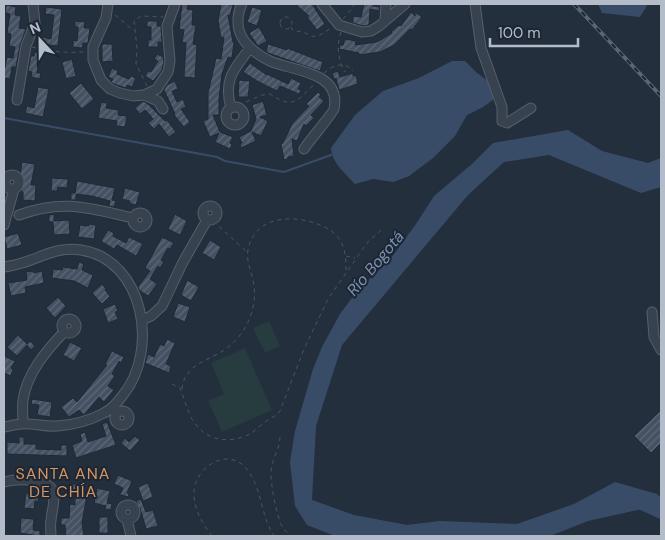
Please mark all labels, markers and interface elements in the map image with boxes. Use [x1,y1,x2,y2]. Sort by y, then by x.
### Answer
north arrow [15,15,65,65]
scale bar [490,15,578,47]
text: N [27,18,43,38]
text: 100 m [498,23,541,43]
water label: Río Bogotá [342,226,409,300]
district label: SANTA ANA DE CHÍA [16,463,110,502]

